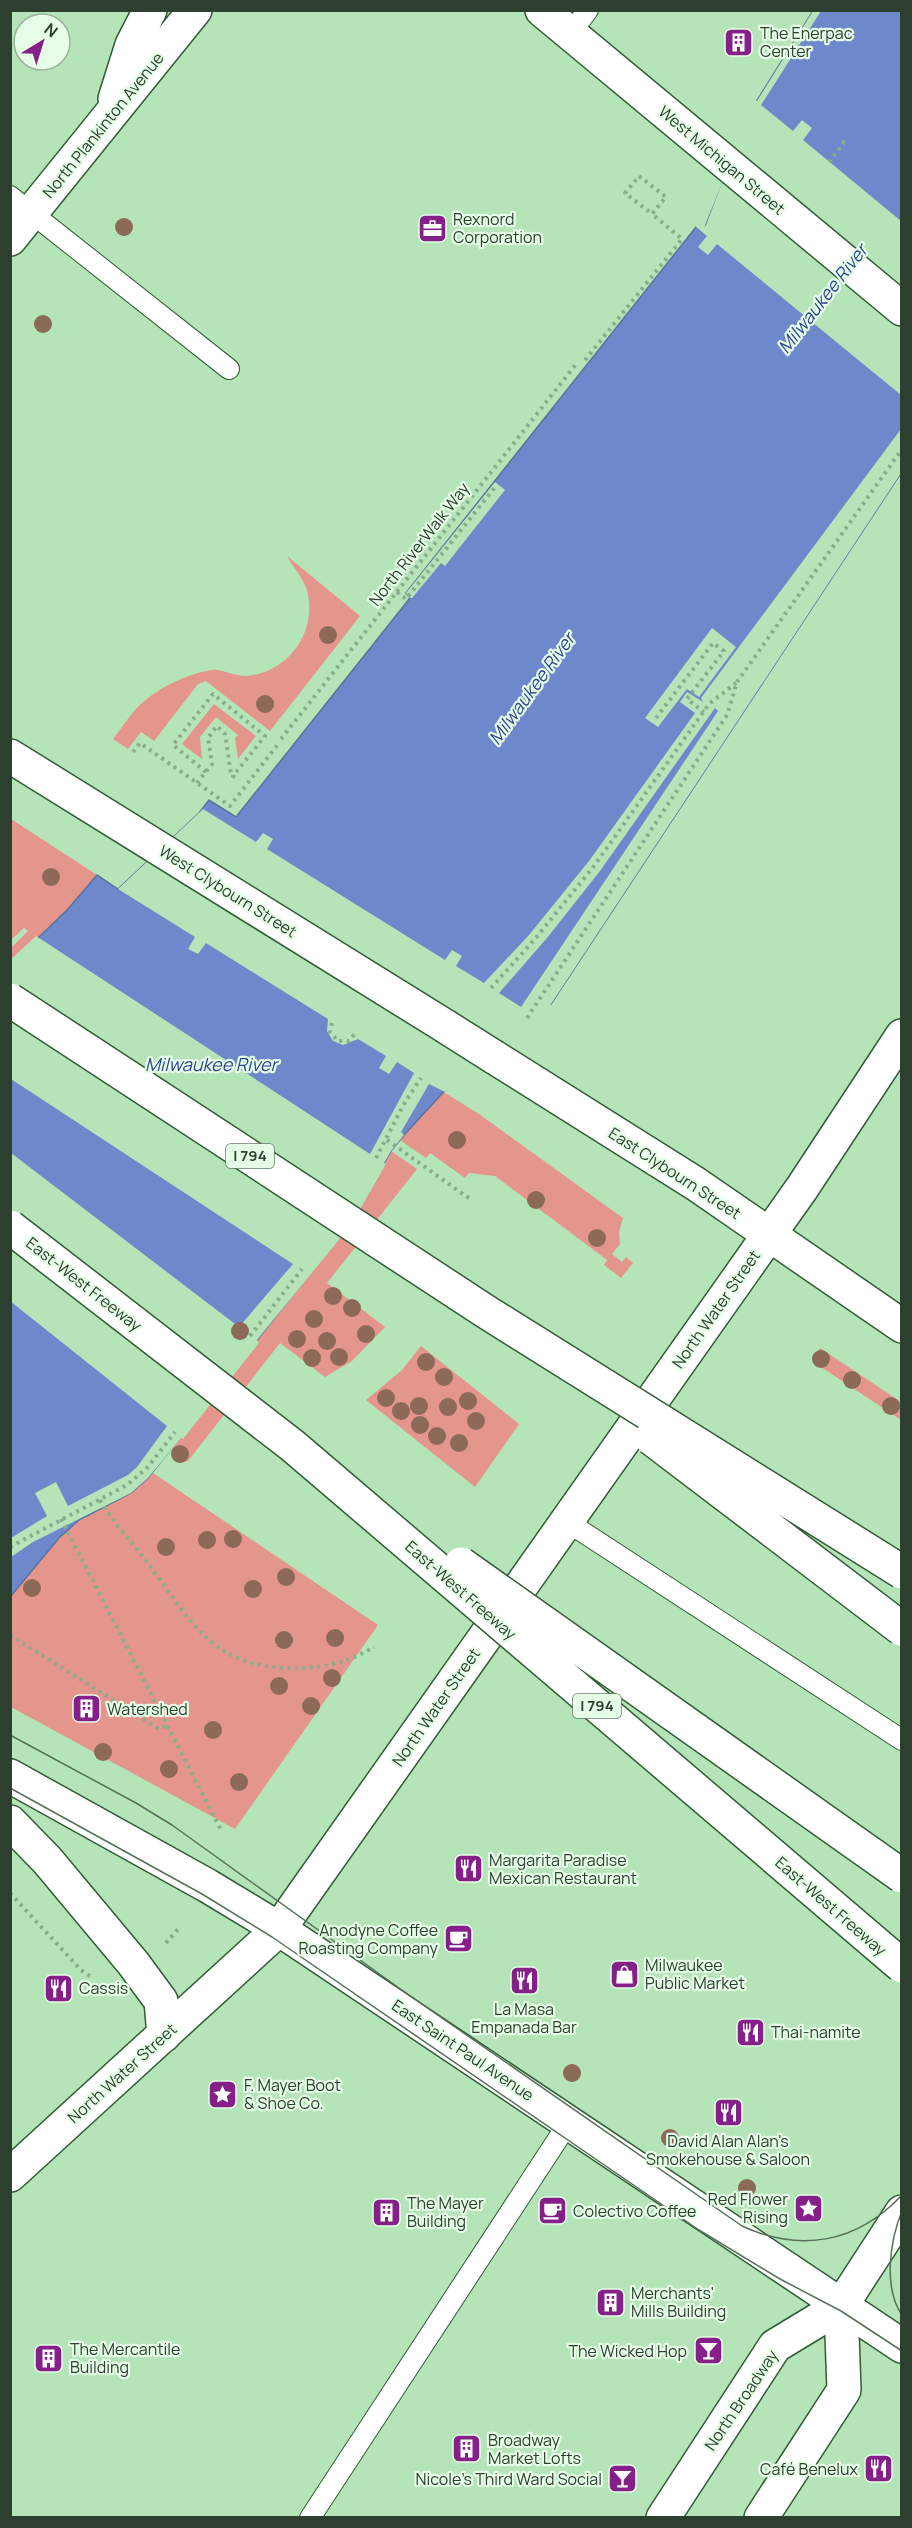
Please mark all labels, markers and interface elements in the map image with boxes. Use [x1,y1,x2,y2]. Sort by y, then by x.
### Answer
north arrow [12,12,72,72]
text: N [40,18,63,42]
place label: The Enerpac Center [760,22,853,62]
building icon: The Enerpac Center [723,26,755,58]
street label: North Plankinton Avenue [37,48,169,202]
street label: West Michigan Street [654,101,790,219]
place label: Rexnord Corporation [453,208,542,248]
office icon: Rexnord Corporation [416,212,448,244]
water label: Milwaukee River [772,237,874,358]
street label: North RiverWalk Way [364,477,475,610]
water label: Milwaukee River [483,626,581,749]
street label: West Clybourn Street [155,840,301,942]
water label: Milwaukee River [145,1052,280,1076]
street label: East Clybourn Street [605,1122,745,1224]
road number: I 794 [226,1144,274,1168]
street label: East-West Freeway [22,1232,147,1336]
street label: North Water Street [667,1245,765,1373]
street label: East-West Freeway [401,1535,522,1645]
street label: North Water Street [387,1643,485,1771]
building icon: Watershed [70,1693,102,1725]
road number: I 794 [573,1694,621,1718]
place label: Watershed [107,1698,188,1720]
place label: Margarita Paradise Mexican Restaurant [489,1849,637,1889]
street label: East-West Freeway [771,1851,892,1961]
restaurant icon: Margarita Paradise Mexican Restaurant [452,1853,484,1885]
place label: Anodyne Coffee Roasting Company [298,1919,439,1959]
cafe icon: Anodyne Coffee Roasting Company [443,1923,475,1955]
place label: Milwaukee Public Market [645,1954,745,1994]
shop icon: Milwaukee Public Market [608,1958,640,1990]
restaurant icon: La Masa Empanada Bar [508,1965,540,1997]
restaurant icon: Cassis [42,1972,74,2004]
place label: Cassis [79,1977,128,1999]
street label: East Saint Paul Avenue [388,1994,538,2106]
place label: La Masa Empanada Bar [471,1998,577,2038]
restaurant icon: Thai-namite [734,2016,766,2048]
street label: North Water Street [63,2018,181,2128]
place label: Thai-namite [771,2021,861,2043]
place label: F. Mayer Boot & Shoe Co. [244,2074,341,2114]
place icon: F. Mayer Boot & Shoe Co. [207,2078,239,2110]
restaurant icon: David Alan Alan's Smokehouse & Saloon [712,2097,744,2129]
place label: David Alan Alan's Smokehouse & Saloon [646,2130,810,2170]
place label: Red Flower Rising [708,2188,788,2228]
place label: The Mayer Building [407,2192,484,2232]
place icon: Red Flower Rising [793,2192,825,2224]
cafe icon: Colectivo Coffee [536,2195,568,2227]
building icon: The Mayer Building [370,2196,402,2228]
place label: Colectivo Coffee [573,2200,696,2222]
place label: Merchants' Mills Building [631,2282,726,2322]
building icon: Merchants' Mills Building [594,2286,626,2318]
bar icon: The Wicked Hop [692,2335,724,2367]
place label: The Mercantile Building [70,2338,180,2378]
place label: The Wicked Hop [568,2340,687,2362]
building icon: The Mercantile Building [33,2342,65,2374]
street label: North Broadway [699,2345,783,2455]
place label: Broadway Market Lofts [488,2429,581,2469]
building icon: Broadway Market Lofts [451,2433,483,2465]
restaurant icon: Café Benelux [863,2453,895,2485]
place label: Café Benelux [760,2458,859,2480]
bar icon: Nicole's Third Ward Social [607,2463,639,2495]
place label: Nicole's Third Ward Social [415,2468,602,2490]

